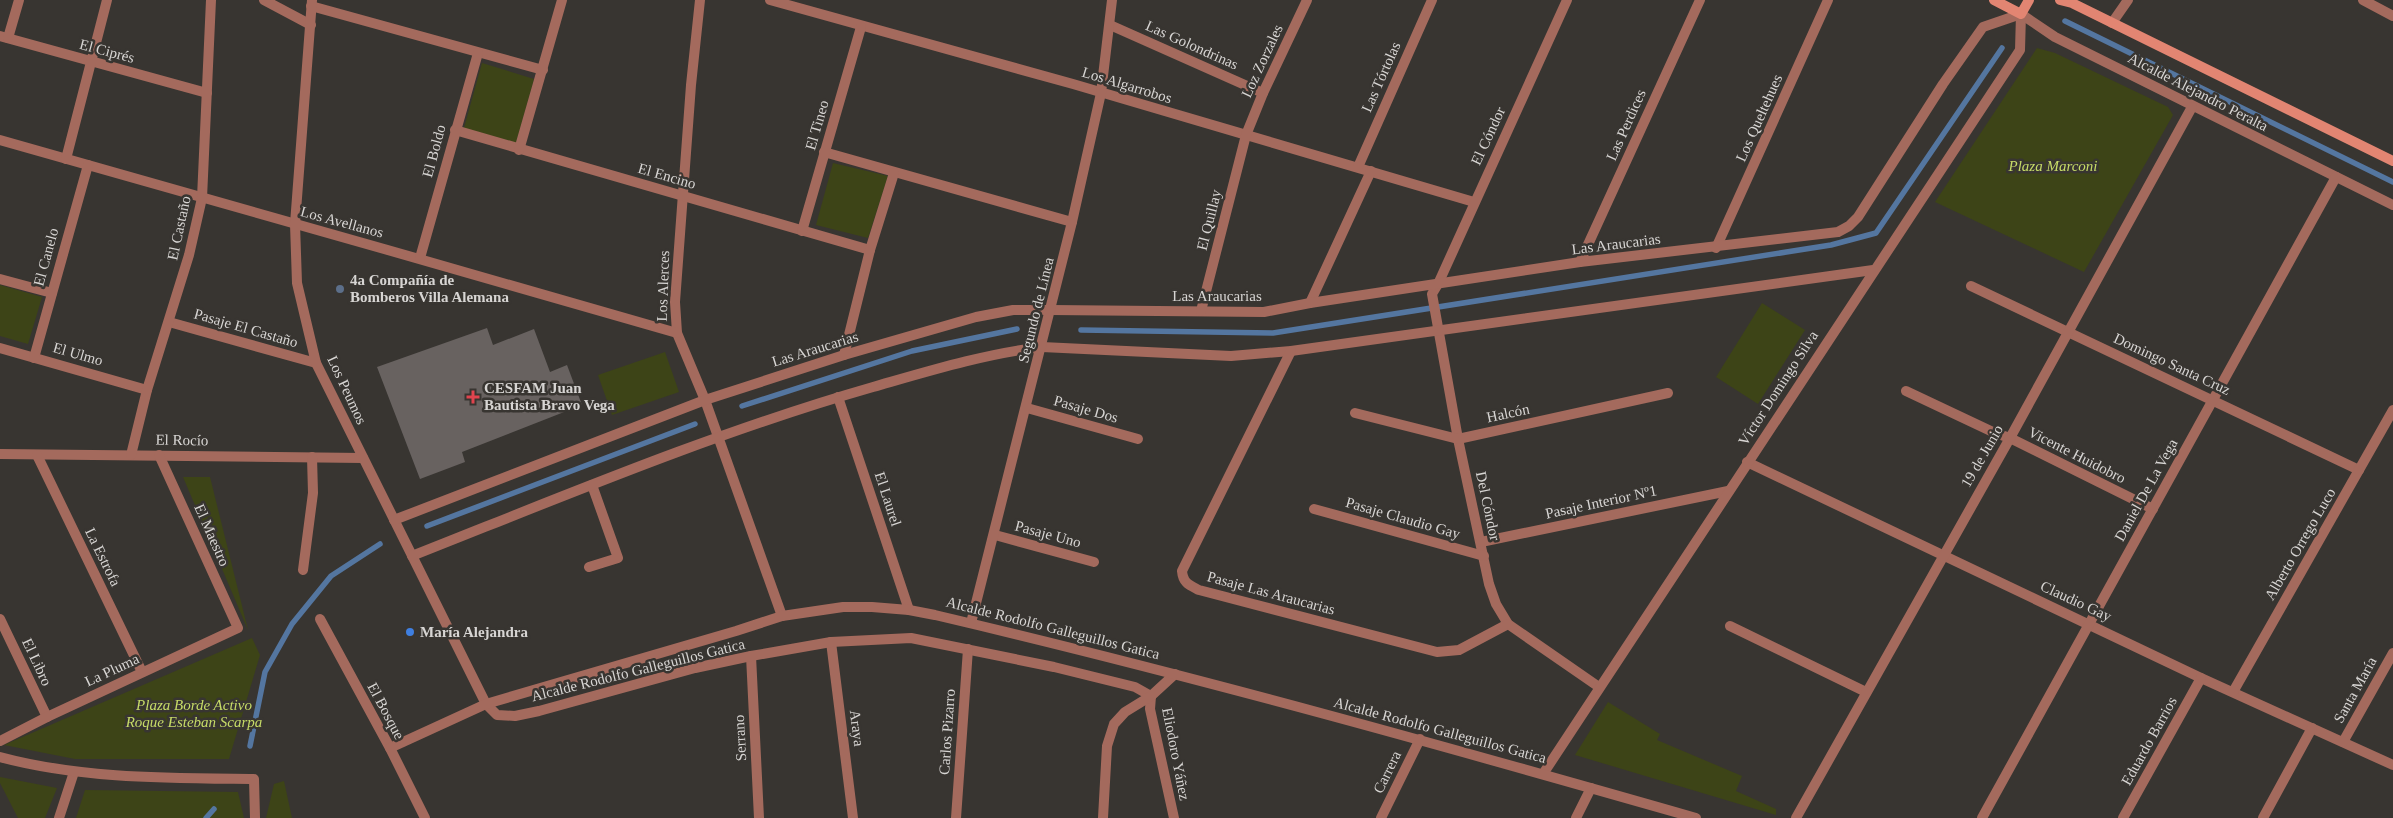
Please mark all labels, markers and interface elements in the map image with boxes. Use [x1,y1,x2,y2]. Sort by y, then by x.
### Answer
street label: Las Golondrinas [1143,17,1241,73]
street label: Loz Zorzales [1238,22,1286,100]
street label: El Ciprés [78,36,136,66]
street label: Las Tórtolas [1358,39,1404,115]
street label: Alcalde Alejandro Peralta [2125,50,2271,134]
street label: Los Algarrobos [1080,64,1174,106]
street label: Los Queltehues [1733,72,1785,164]
street label: Las Perdices [1603,87,1649,163]
street label: El Tineo [802,98,832,152]
street label: El Cóndor [1468,104,1508,168]
street label: El Boldo [419,123,449,179]
park label: Plaza Marconi [2007,158,2098,174]
street label: El Encino [636,160,698,192]
street label: El Quillay [1194,187,1224,252]
street label: El Castaño [164,194,194,262]
street label: Los Avellanos [299,203,385,241]
street label: El Canelo [31,226,61,288]
street label: Las Araucarias [1571,231,1662,257]
street label: Los Alerces [654,250,672,322]
street label: Segundo de Línea [1015,255,1057,364]
place label: 4a Compañía de Bomberos Villa Alemana [350,272,509,305]
marker: 4a Compañía de Bomberos Villa Alemana [334,283,346,295]
street label: Las Araucarias [1172,288,1262,304]
street label: Pasaje El Castaño [192,305,300,351]
street label: Víctor Domingo Silva [1735,327,1821,448]
street label: Las Araucarias [770,328,860,370]
street label: Domingo Santa Cruz [2111,330,2233,398]
street label: El Ulmo [51,339,105,369]
street label: Los Peumos [324,353,370,427]
place label: CESFAM Juan Bautista Bravo Vega [484,380,615,413]
marker: CESFAM Juan Bautista Bravo Vega [466,390,480,404]
street label: Pasaje Dos [1052,392,1120,426]
street label: Halcón [1485,401,1531,425]
street label: 19 de Junio [1958,422,2006,490]
street label: Vicente Huidobro [2026,424,2128,486]
street label: El Rocío [155,432,209,448]
street label: Daniel De La Vega [2111,436,2181,544]
street label: El Laurel [872,470,904,528]
street label: Del Cóndor [1473,470,1503,542]
street label: Pasaje Interior Nº1 [1544,482,1658,522]
street label: Alberto Orrego Luco [2261,485,2339,603]
street label: Pasaje Claudio Gay [1344,494,1463,542]
street label: El Maestro [191,501,233,569]
street label: Pasaje Uno [1013,517,1083,551]
street label: La Estrofa [82,525,124,589]
street label: Pasaje Las Araucarias [1205,568,1337,618]
street label: Claudio Gay [2038,578,2114,625]
street label: Alcalde Rodolfo Galleguillos Gatica [945,594,1162,662]
place label: María Alejandra [420,624,528,640]
marker: María Alejandra [404,626,416,638]
street label: El Libro [19,636,55,688]
street label: Alcalde Rodolfo Galleguillos Gatica [530,636,747,704]
street label: La Pluma [82,650,142,689]
street label: Santa María [2330,654,2380,726]
street label: El Bosque [364,680,408,742]
street label: Carlos Pizarro [936,688,958,776]
street label: Alcalde Rodolfo Galleguillos Gatica [1332,694,1548,766]
street label: Eduardo Barrios [2118,694,2180,788]
park label: Plaza Borde Activo Roque Esteban Scarpa [125,697,262,730]
street label: Eliodoro Yáñez [1159,706,1193,802]
street label: Araya [847,709,867,747]
street label: Serrano [731,714,749,762]
street label: Carrera [1370,748,1404,796]

